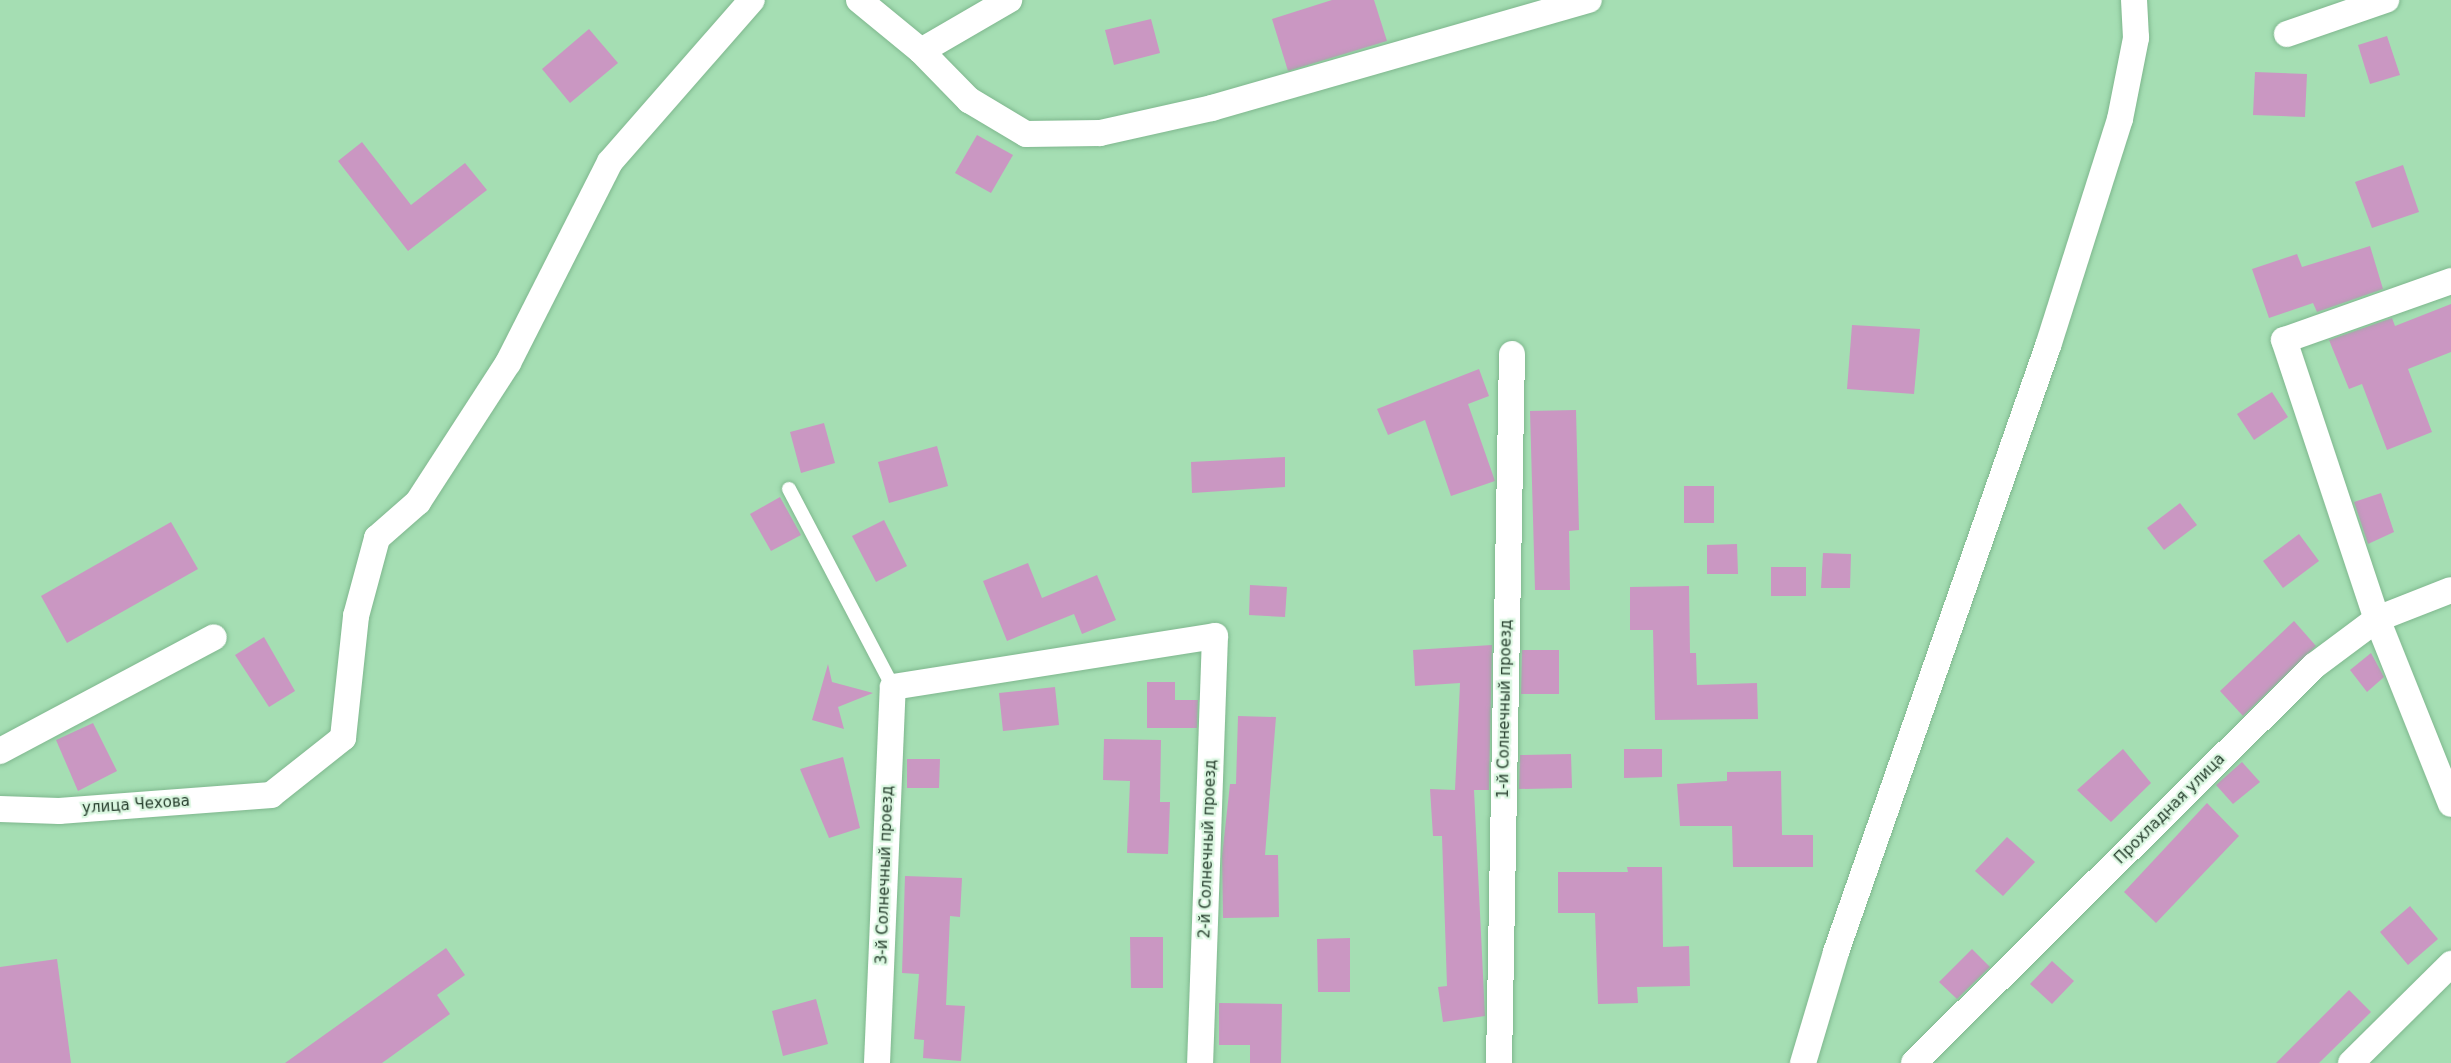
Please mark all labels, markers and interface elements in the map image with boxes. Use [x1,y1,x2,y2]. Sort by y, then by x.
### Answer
street label: 1-й Солнечный проезд [1494,619,1516,799]
street label: Прохладная улица [2111,750,2229,868]
street label: 2-й Солнечный проезд [1196,759,1220,939]
street label: 3-й Солнечный проезд [873,785,897,965]
street label: улица Чехова [82,792,190,818]

